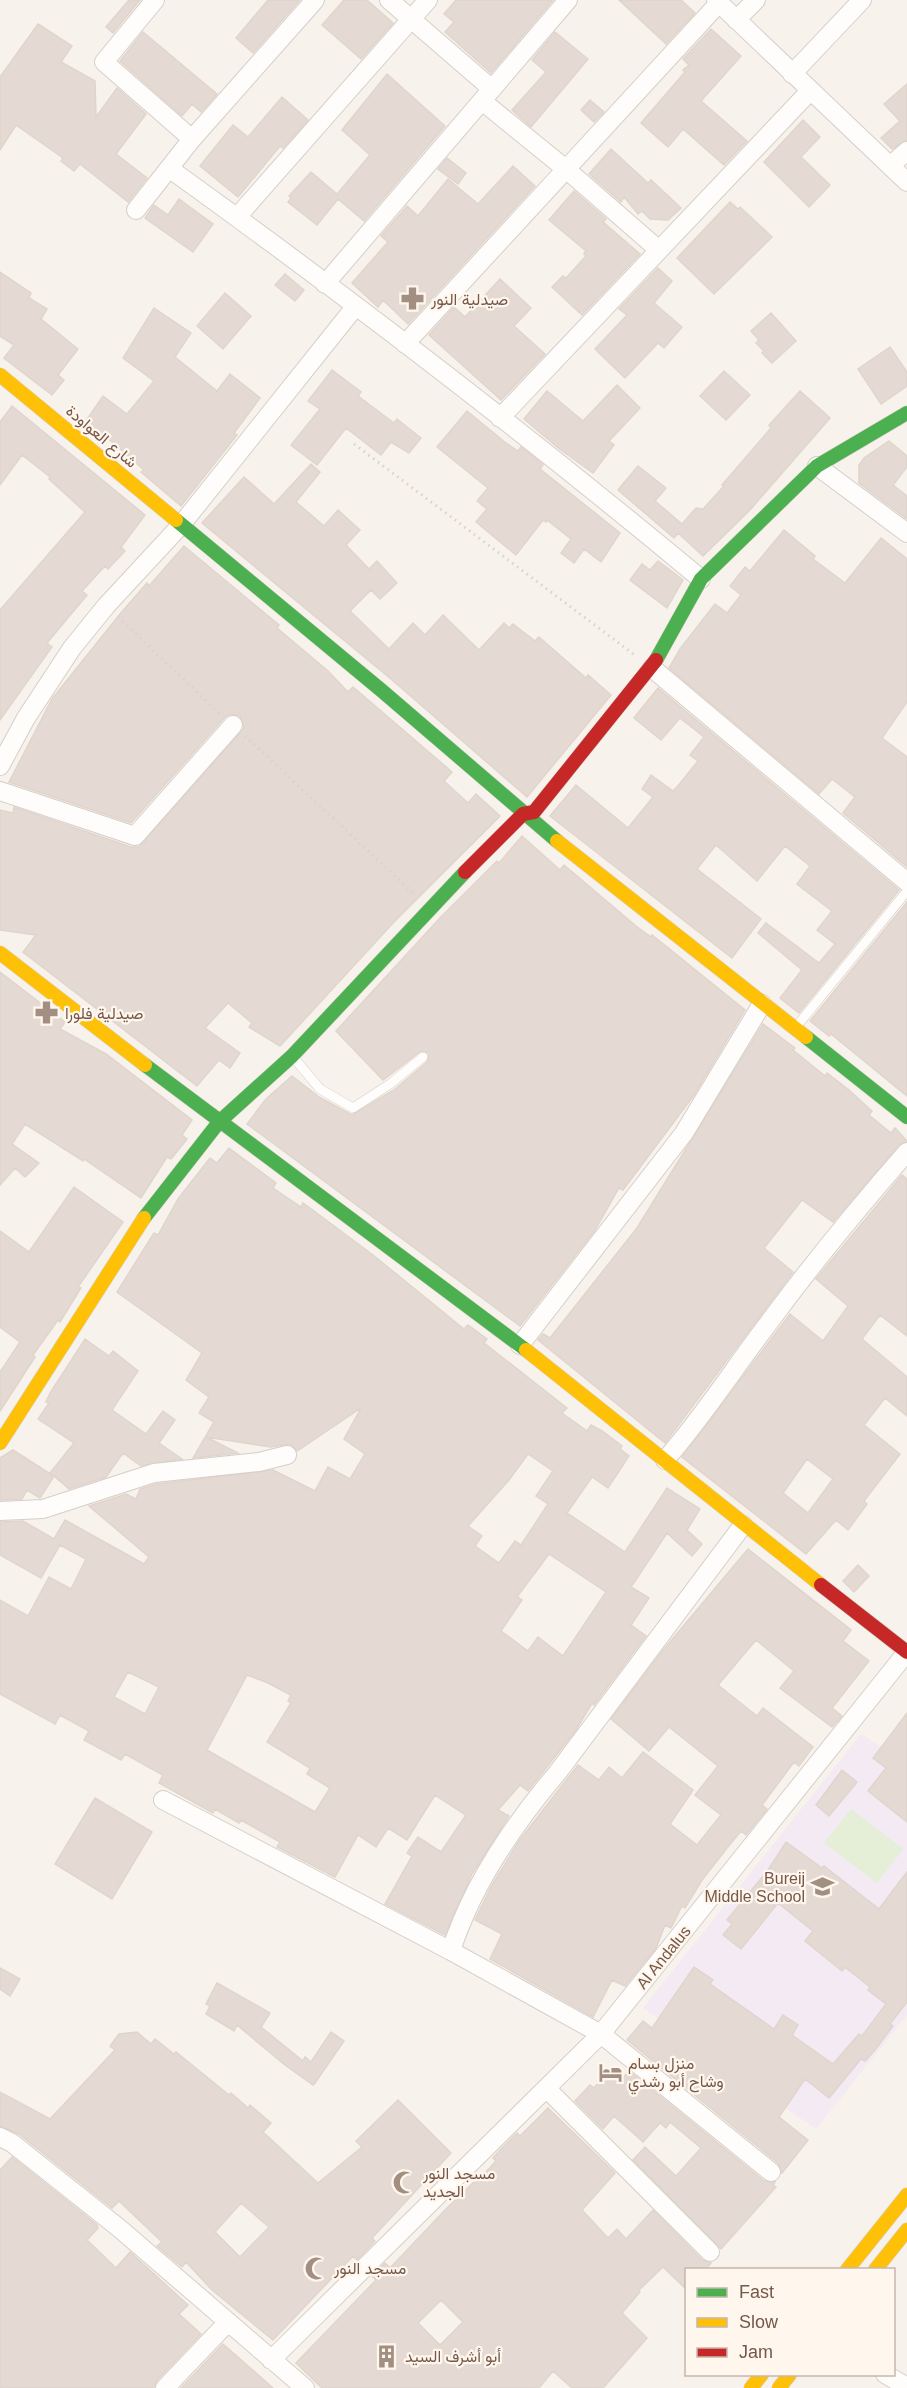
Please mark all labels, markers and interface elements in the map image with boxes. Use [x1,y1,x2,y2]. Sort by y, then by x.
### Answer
pharmacy icon: صيدلية النور [400,286,426,312]
place label: صيدلية النور [430,291,508,310]
street label: شارع العواودة [61,402,141,473]
pharmacy icon: صيدلية فلورا [34,1000,60,1026]
place label: صيدلية فلورا [65,1005,143,1024]
place label: Bureij Middle School [705,1870,805,1905]
school or university icon: Bureij Middle School [810,1874,836,1900]
street label: Al Andalus [633,1923,694,1992]
place label: منزل بسام وشاح أبو رشدي [628,2055,724,2095]
hotel icon: منزل بسام وشاح أبو رشدي [597,2059,623,2085]
place label: مسجد النور الجديد [422,2165,495,2201]
mosque icon: مسجد النور الجديد [392,2169,418,2195]
mosque icon: مسجد النور [303,2255,329,2281]
place label: مسجد النور [333,2260,406,2279]
legend [685,2268,895,2376]
text: Fast [739,2282,774,2302]
text: Slow [739,2312,779,2332]
text: Jam [739,2342,773,2362]
building icon: أبو أشرف السيد [374,2343,400,2369]
place label: أبو أشرف السيد [405,2348,501,2367]

